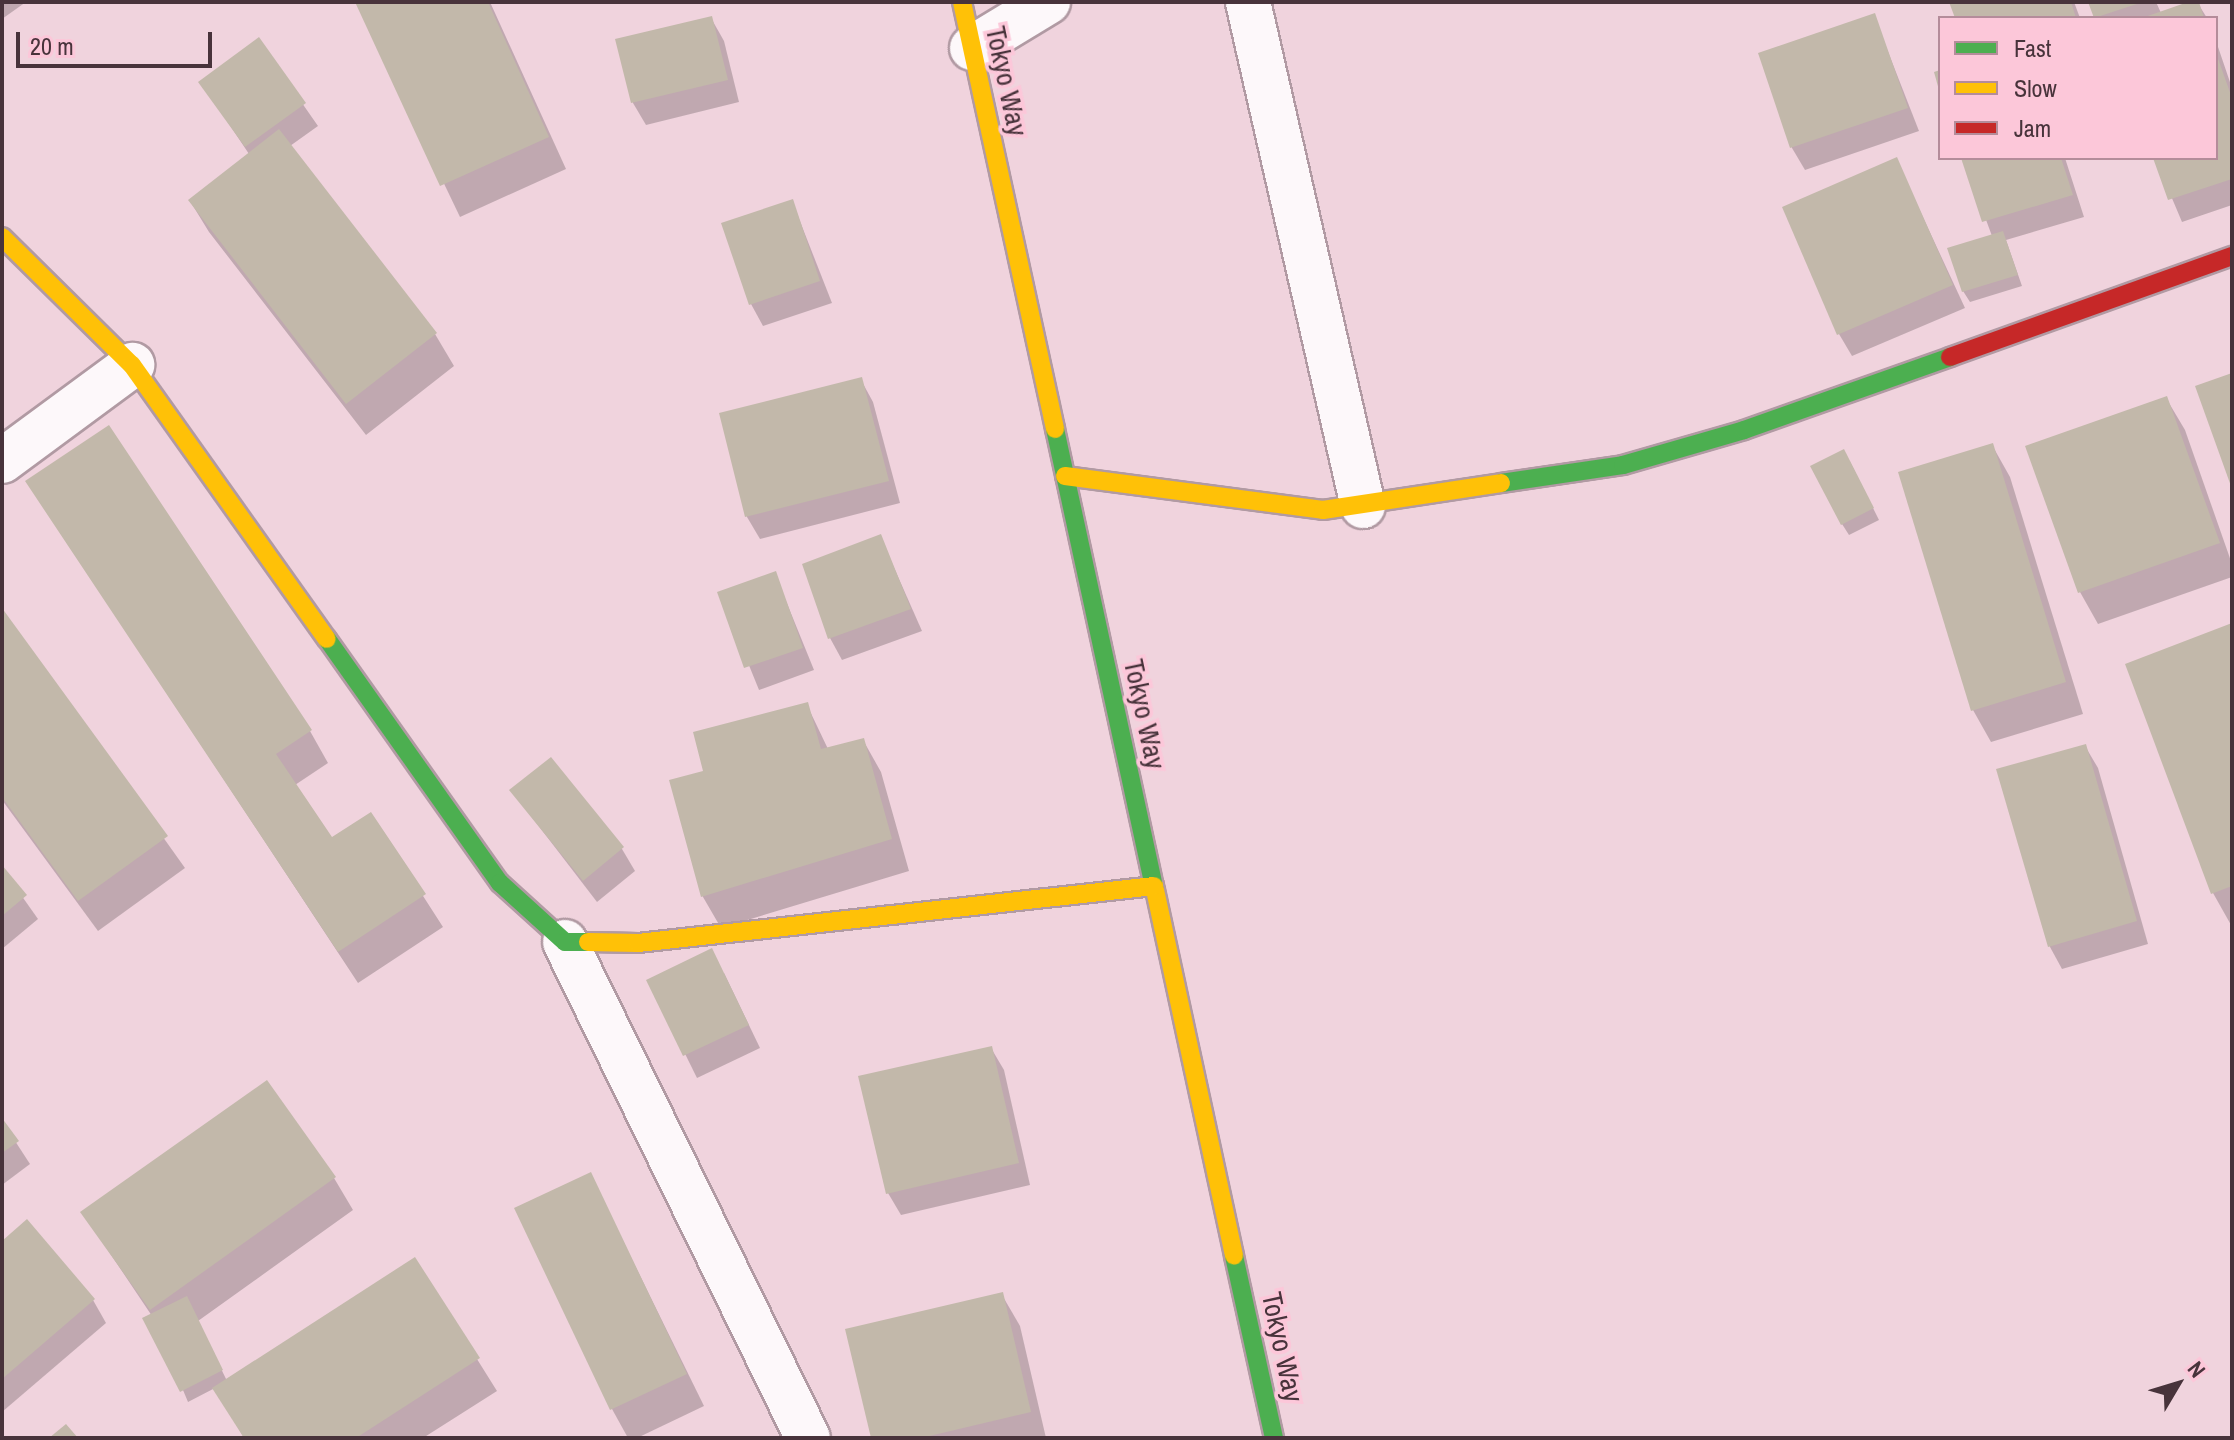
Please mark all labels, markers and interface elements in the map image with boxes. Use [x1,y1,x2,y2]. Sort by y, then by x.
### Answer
scale bar [20,16,216,66]
legend [1938,16,2218,160]
street label: Tokyo Way [979,23,1035,139]
text: 20 m [30,30,74,62]
text: Fast [2014,32,2051,64]
text: Slow [2014,72,2057,104]
text: Jam [2014,112,2051,144]
street label: Tokyo Way [1117,656,1173,772]
street label: Tokyo Way [1255,1289,1311,1405]
north arrow [2138,1344,2218,1424]
text: N [2181,1355,2213,1384]

